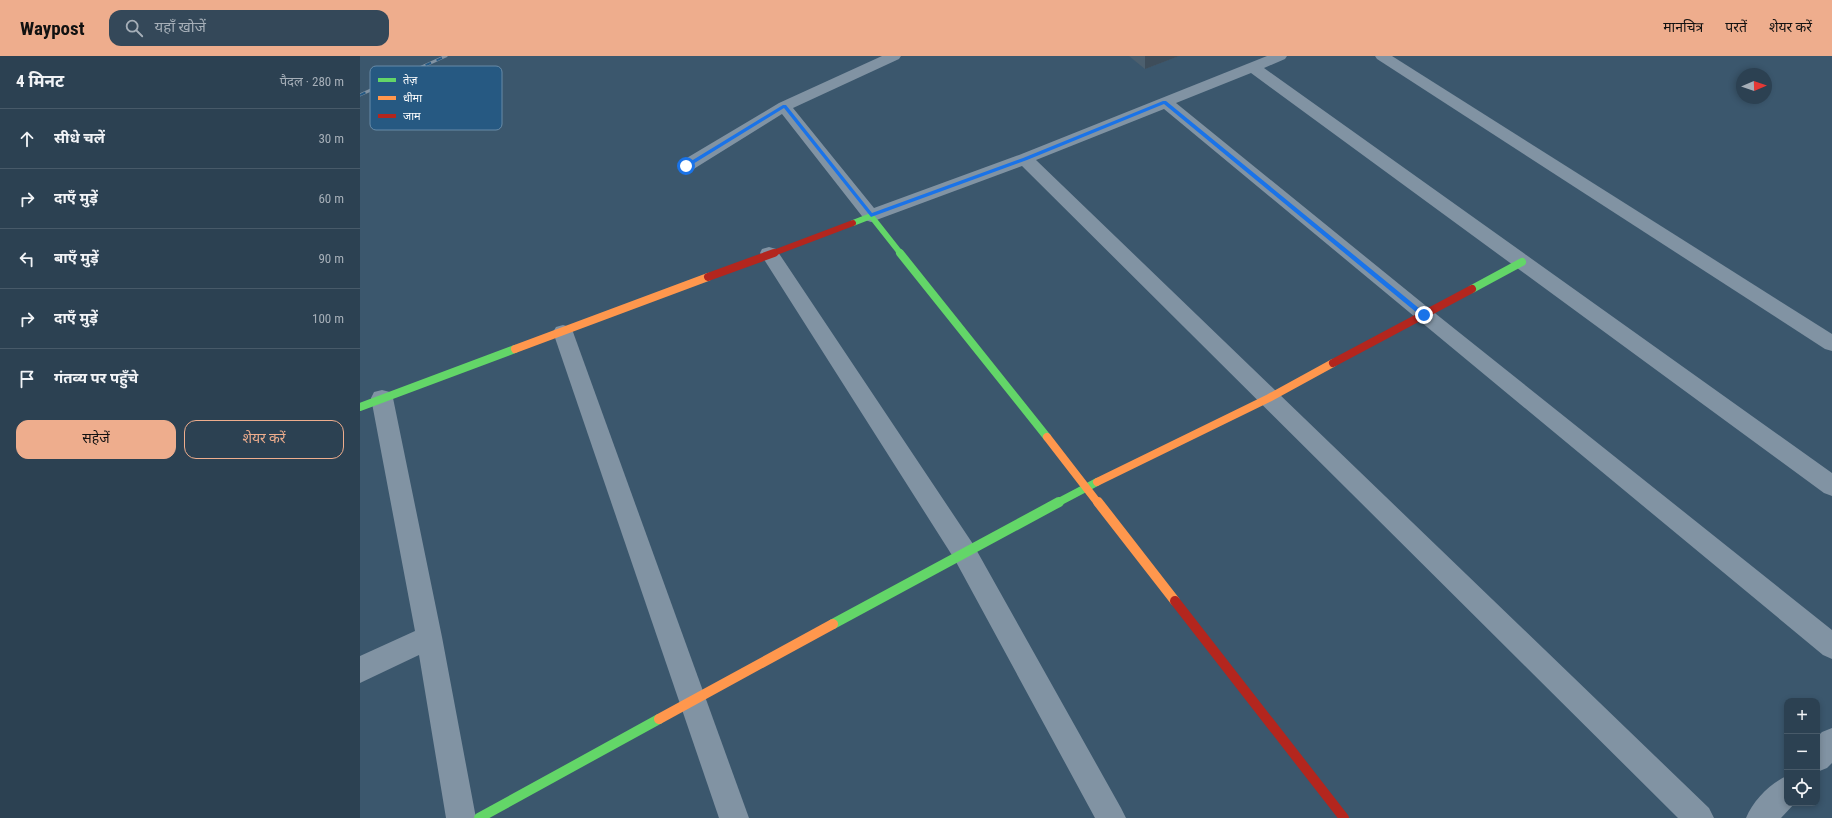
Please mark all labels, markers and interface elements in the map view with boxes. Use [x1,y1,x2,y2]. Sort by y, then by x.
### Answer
search box [109,10,389,46]
text: Waypost [20,17,85,40]
icon: search [123,17,145,39]
text: यहाँ खोजें [155,18,206,36]
text: मानचित्र [1663,19,1703,35]
text: परतें [1725,19,1747,35]
text: शेयर करें [1769,19,1812,35]
legend [370,66,502,130]
north arrow [1736,68,1772,104]
text: 4 मिनट [16,71,64,91]
text: पैदल · 280 m [280,74,344,89]
text: तेज़ [403,74,418,87]
text: धीमा [403,92,422,105]
text: जाम [403,110,421,123]
icon: ahead [16,128,38,150]
text: सीधे चलें [54,129,105,147]
text: 30 m [318,131,344,146]
route start [677,157,695,175]
icon: right [16,188,38,210]
text: दाएँ मुड़ें [54,189,98,207]
text: 60 m [318,191,344,206]
icon: left [16,248,38,270]
text: बाएँ मुड़ें [54,249,99,267]
text: 90 m [318,251,344,266]
route end [1415,306,1433,324]
icon: right [16,308,38,330]
text: दाएँ मुड़ें [54,309,98,327]
text: 100 m [312,311,344,326]
icon: arrive [16,368,38,390]
text: गंतव्य पर पहुँचे [54,369,138,387]
button: सहेजें [16,420,176,459]
button: शेयर करें [184,420,344,459]
map controls [1784,698,1820,806]
button: + [1784,698,1820,734]
button: − [1784,734,1820,770]
button: locate [1784,770,1820,806]

